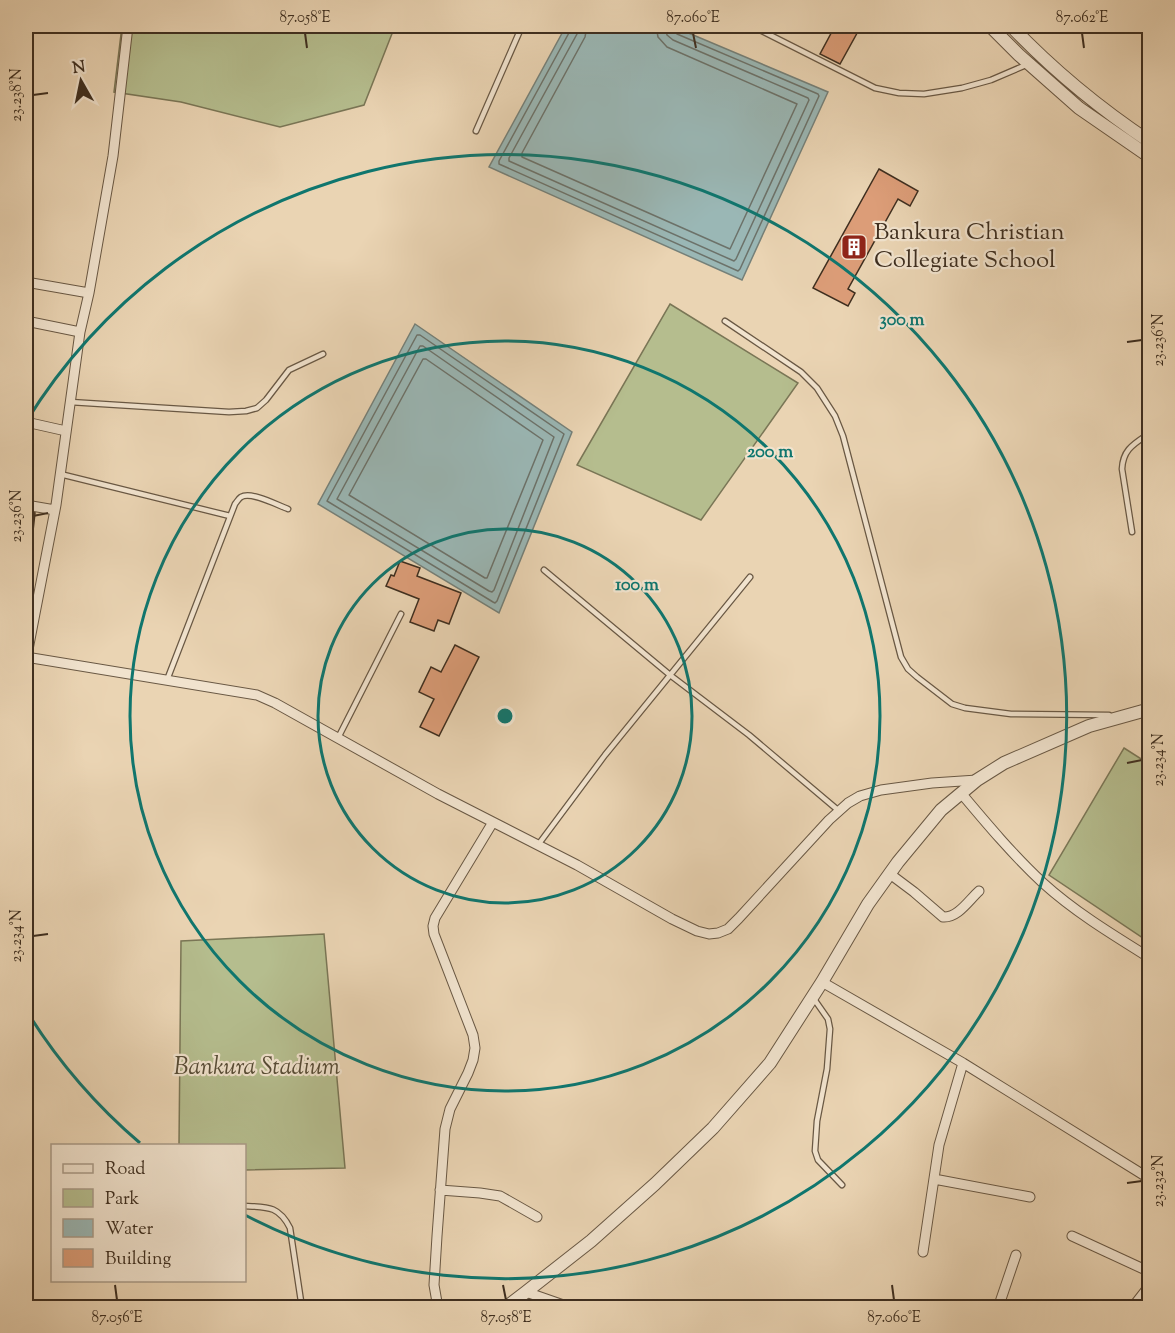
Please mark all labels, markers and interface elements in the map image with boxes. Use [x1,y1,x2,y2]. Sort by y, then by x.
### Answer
text: 87.058°E [279,8,331,29]
text: 87.060°E [666,8,720,29]
text: 87.062°E [1056,8,1108,29]
north arrow [51,51,111,111]
text: N [71,56,87,81]
text: 23.238°N [7,68,28,122]
place label: Bankura Christian Collegiate School [874,216,1065,278]
building icon: Bankura Christian Collegiate School [839,232,869,262]
text: 300 m [880,308,925,334]
text: 23.236°N [1149,313,1170,367]
text: 200 m [747,440,793,466]
text: 23.236°N [7,489,28,543]
text: 100 m [615,573,659,599]
centre of rings [495,706,515,726]
text: 23.234°N [1149,733,1170,787]
text: 23.234°N [7,909,28,963]
park label: Bankura Stadium [174,1051,340,1085]
legend [51,1144,246,1282]
text: 23.232°N [1149,1155,1170,1207]
text: Road [105,1157,145,1183]
text: Park [105,1187,140,1213]
text: Water [105,1217,154,1243]
text: Building [105,1247,171,1273]
text: 87.056°E [91,1308,143,1329]
text: 87.058°E [480,1308,532,1329]
text: 87.060°E [867,1308,921,1329]

